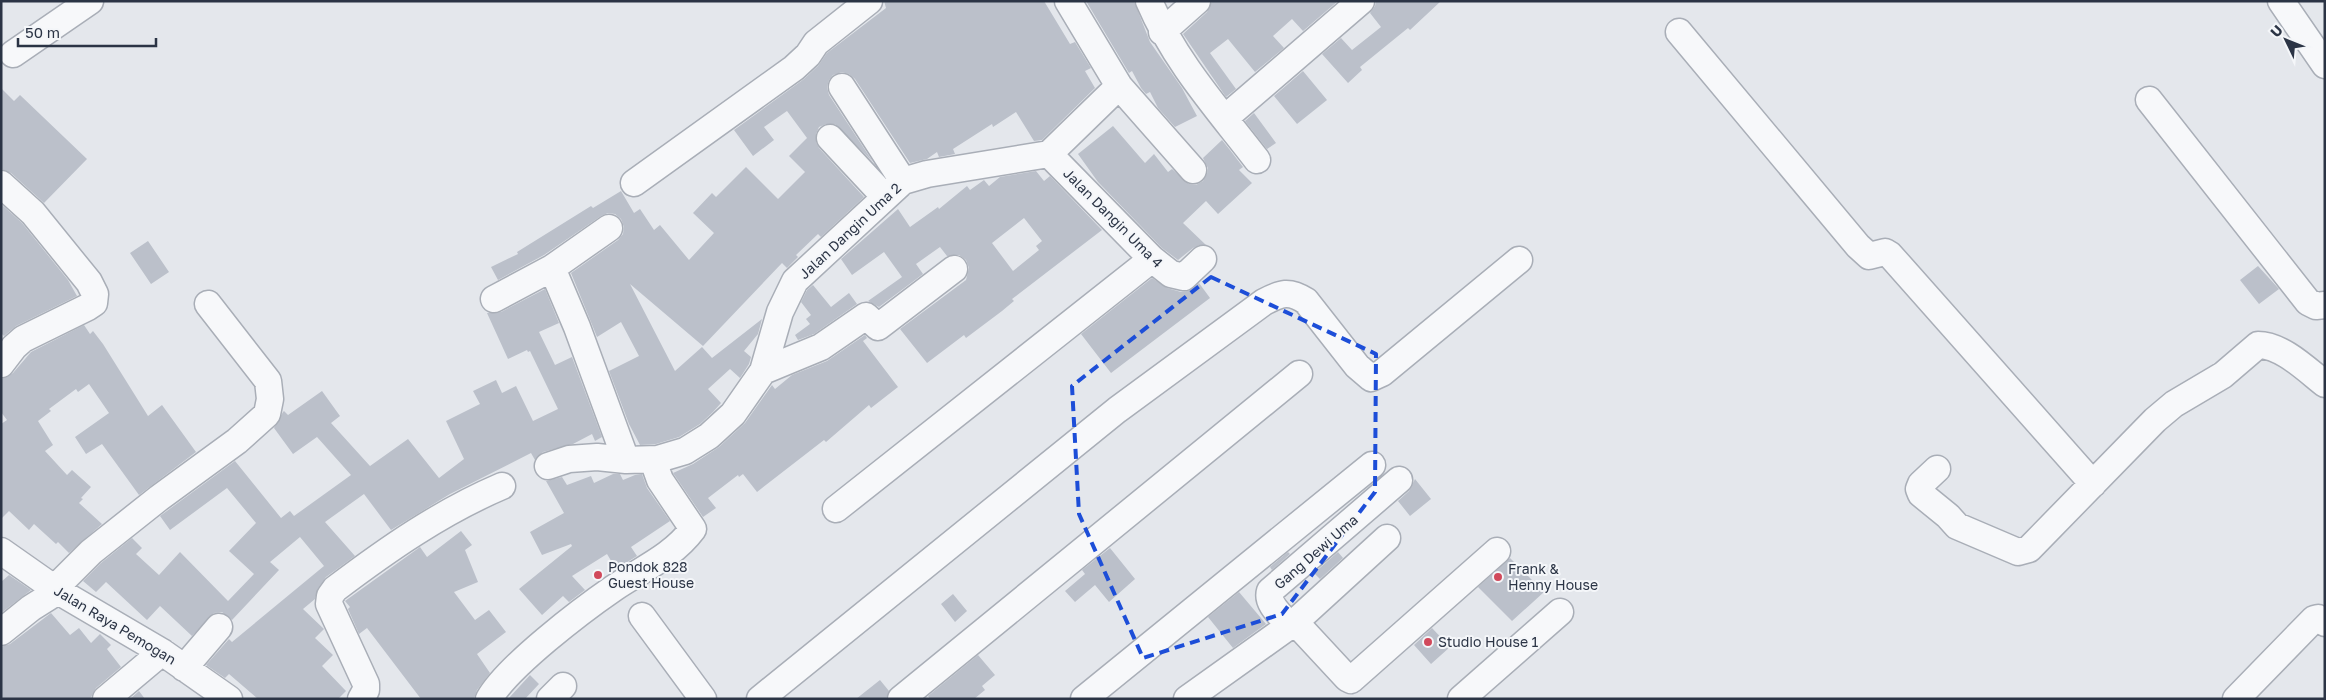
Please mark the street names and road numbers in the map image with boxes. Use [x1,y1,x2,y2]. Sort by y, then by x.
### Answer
street label: Jalan Dangin Uma 4 [1060,164,1167,271]
street label: Jalan Dangin Uma 2 [795,179,904,282]
street label: Gang Dewi Uma [1270,511,1361,593]
street label: Jalan Raya Pemogan [51,581,179,668]

